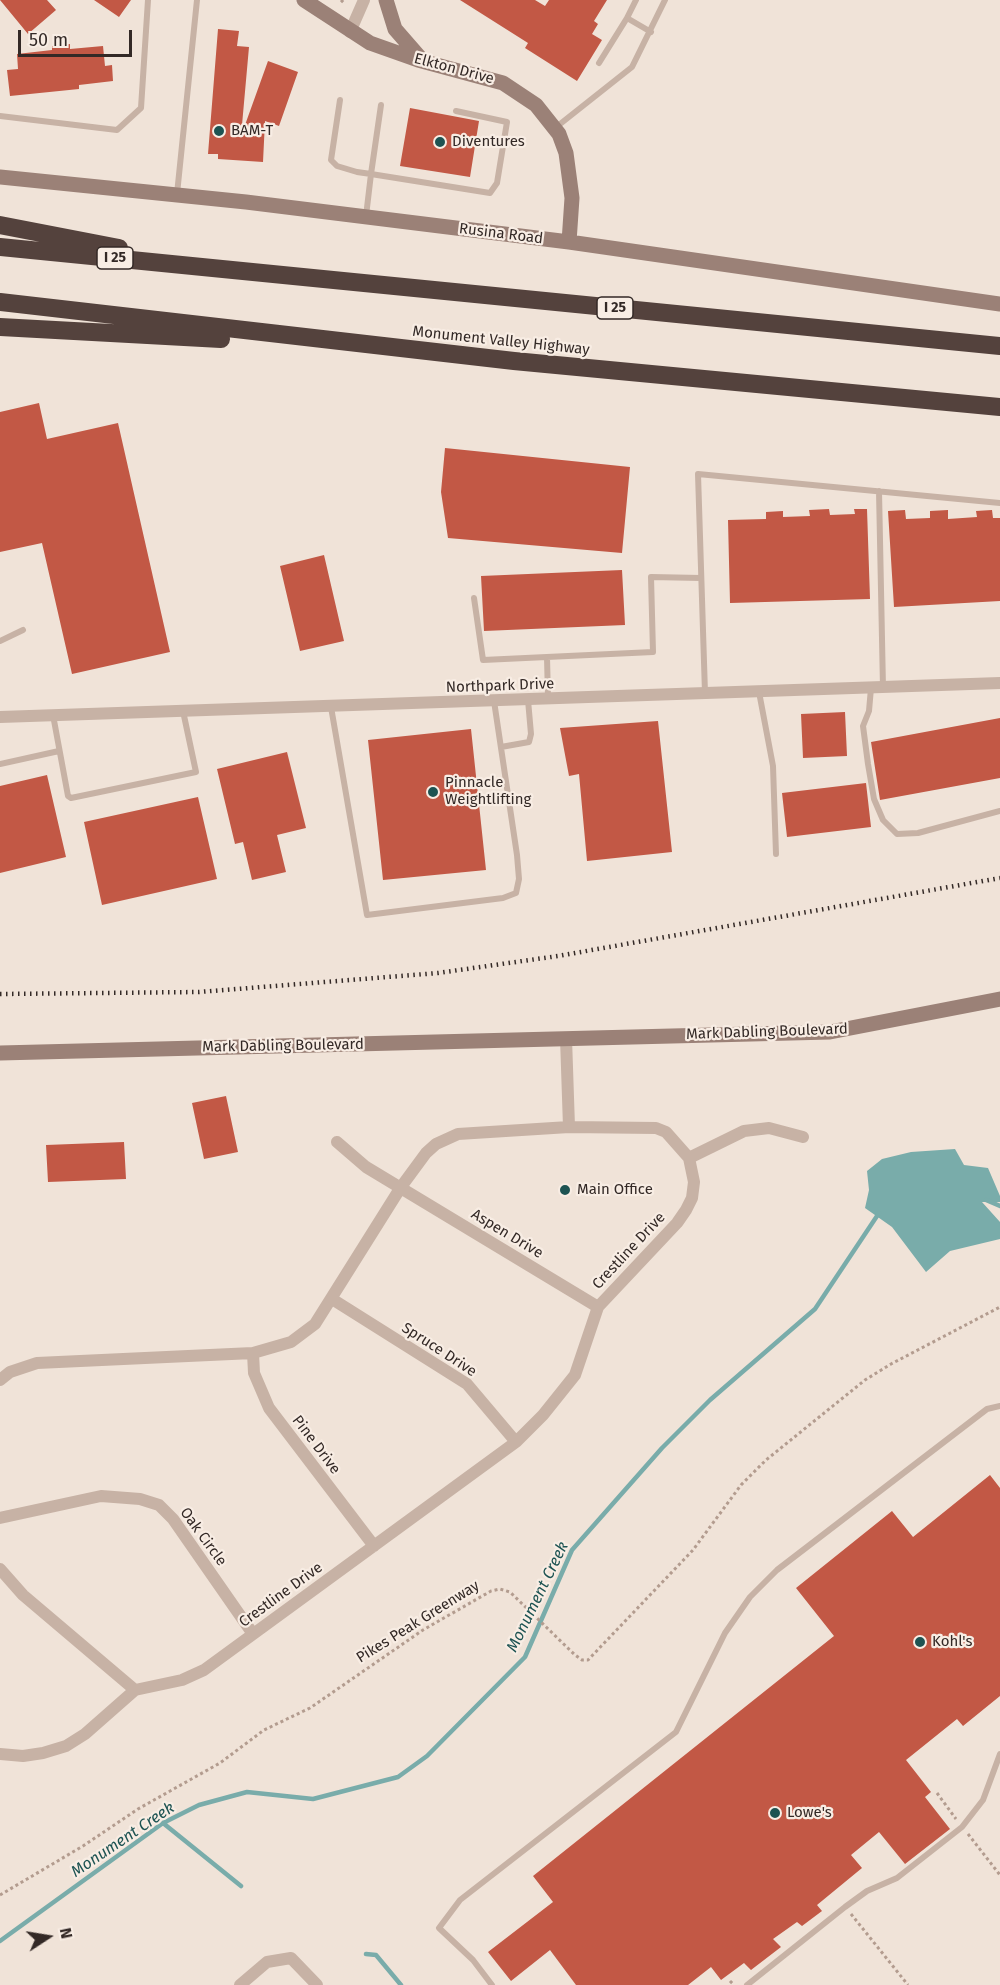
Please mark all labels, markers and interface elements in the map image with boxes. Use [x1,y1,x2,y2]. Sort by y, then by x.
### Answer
scale bar [21,18,135,56]
text: 50 m [29,29,68,51]
street label: Elkton Drive [412,50,496,88]
place label: BAM-T [231,122,273,140]
marker: BAM-T [212,124,226,138]
place label: Diventures [452,133,525,151]
marker: Diventures [433,135,447,149]
street label: Rusina Road [458,220,544,248]
road number: I 25 [97,247,133,269]
road number: I 25 [597,297,633,319]
street label: Monument Valley Highway [412,323,590,359]
street label: Northpark Drive [445,675,555,697]
place label: Pinnacle Weightlifting [445,774,531,809]
marker: Pinnacle Weightlifting [426,785,440,799]
street label: Mark Dabling Boulevard [686,1020,848,1044]
street label: Mark Dabling Boulevard [202,1036,364,1056]
place label: Main Office [577,1181,653,1199]
marker: Main Office [558,1183,572,1197]
street label: Aspen Drive [468,1206,546,1262]
street label: Crestline Drive [589,1209,669,1293]
street label: Spruce Drive [398,1319,480,1381]
street label: Pine Drive [288,1412,344,1478]
street label: Oak Circle [176,1504,230,1570]
water label: Monument Creek [503,1539,573,1655]
street label: Crestline Drive [236,1559,326,1631]
street label: Pikes Peak Greenway [353,1577,483,1667]
place label: Kohl's [932,1633,972,1651]
marker: Kohl's [913,1635,927,1649]
water label: Monument Creek [68,1798,178,1882]
place label: Lowe's [787,1804,832,1822]
marker: Lowe's [768,1806,782,1820]
north arrow [18,1907,78,1967]
text: N [56,1926,76,1940]

